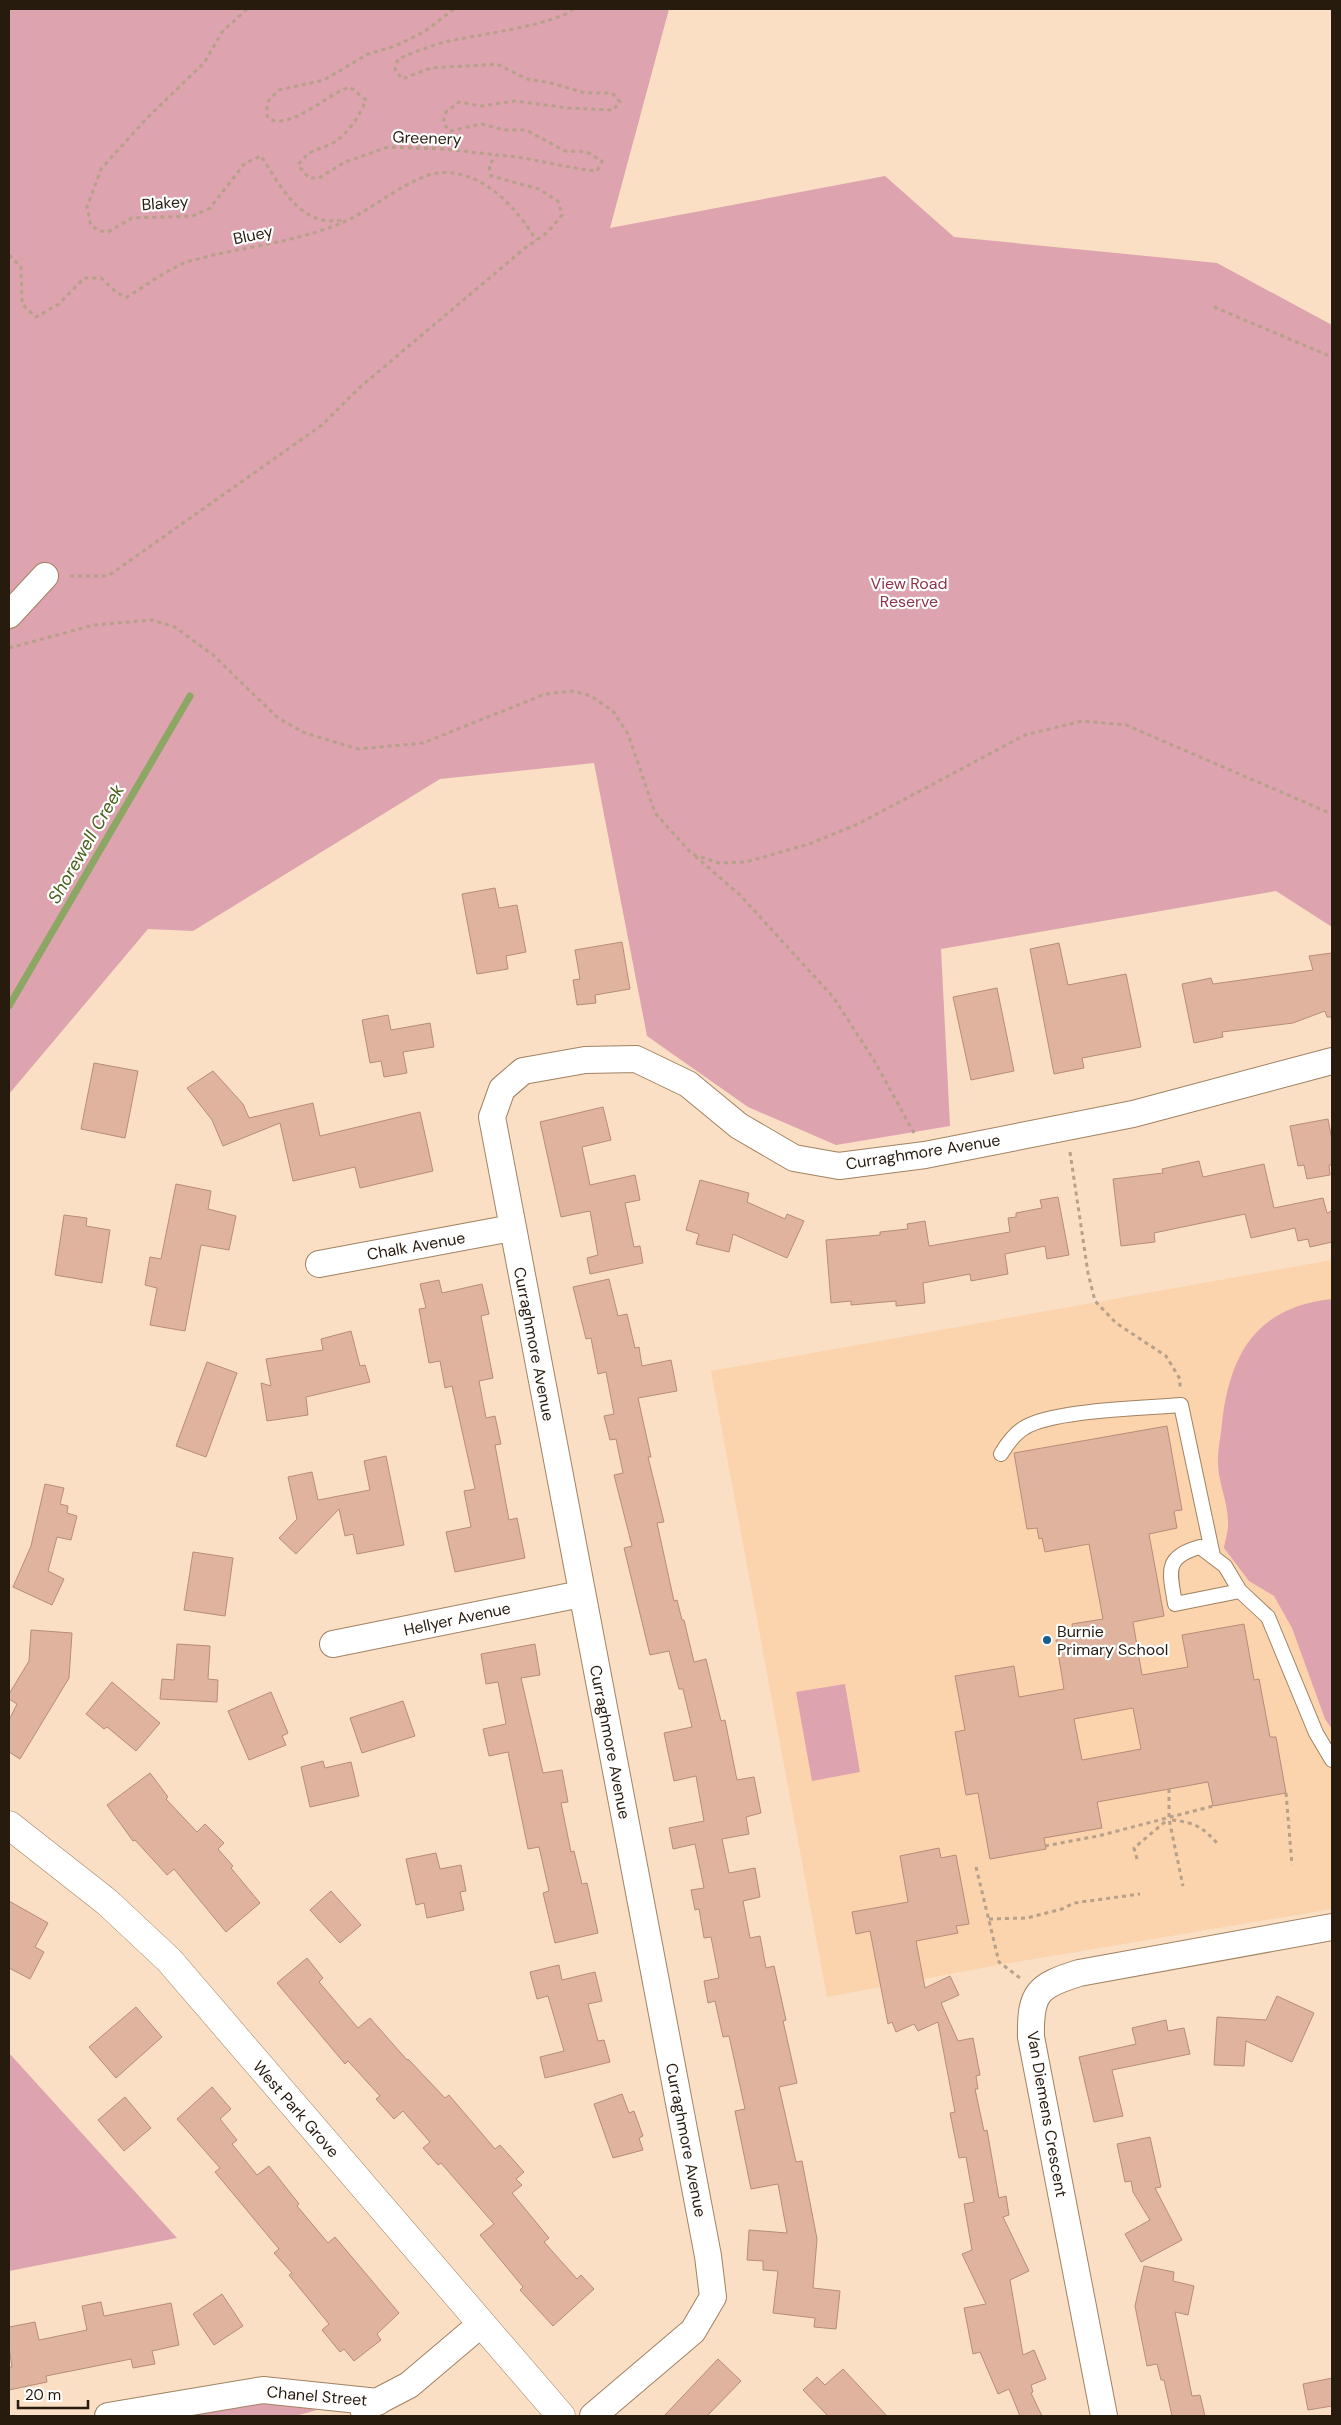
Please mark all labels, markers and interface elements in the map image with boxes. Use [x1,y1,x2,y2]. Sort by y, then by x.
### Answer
street label: Greenery [392,126,462,150]
street label: Blakey [141,191,189,215]
street label: Bluey [231,221,275,249]
park label: View Road Reserve [870,573,948,612]
water label: Shorewell Creek [42,779,130,908]
street label: Curraghmore Avenue [844,1129,1002,1175]
street label: Chalk Avenue [365,1227,467,1265]
street label: Curraghmore Avenue [509,1265,559,1423]
street label: Hellyer Avenue [402,1597,512,1641]
place label: Burnie Primary School [1057,1621,1168,1660]
marker: Burnie Primary School [1041,1634,1053,1646]
street label: Curraghmore Avenue [585,1663,635,1821]
street label: Van Diemens Crescent [1022,2029,1072,2199]
street label: West Park Grove [248,2056,344,2162]
street label: Curraghmore Avenue [661,2061,711,2219]
scale bar [18,2378,88,2410]
street label: Chanel Street [266,2381,368,2411]
text: 20 m [25,2385,61,2405]

